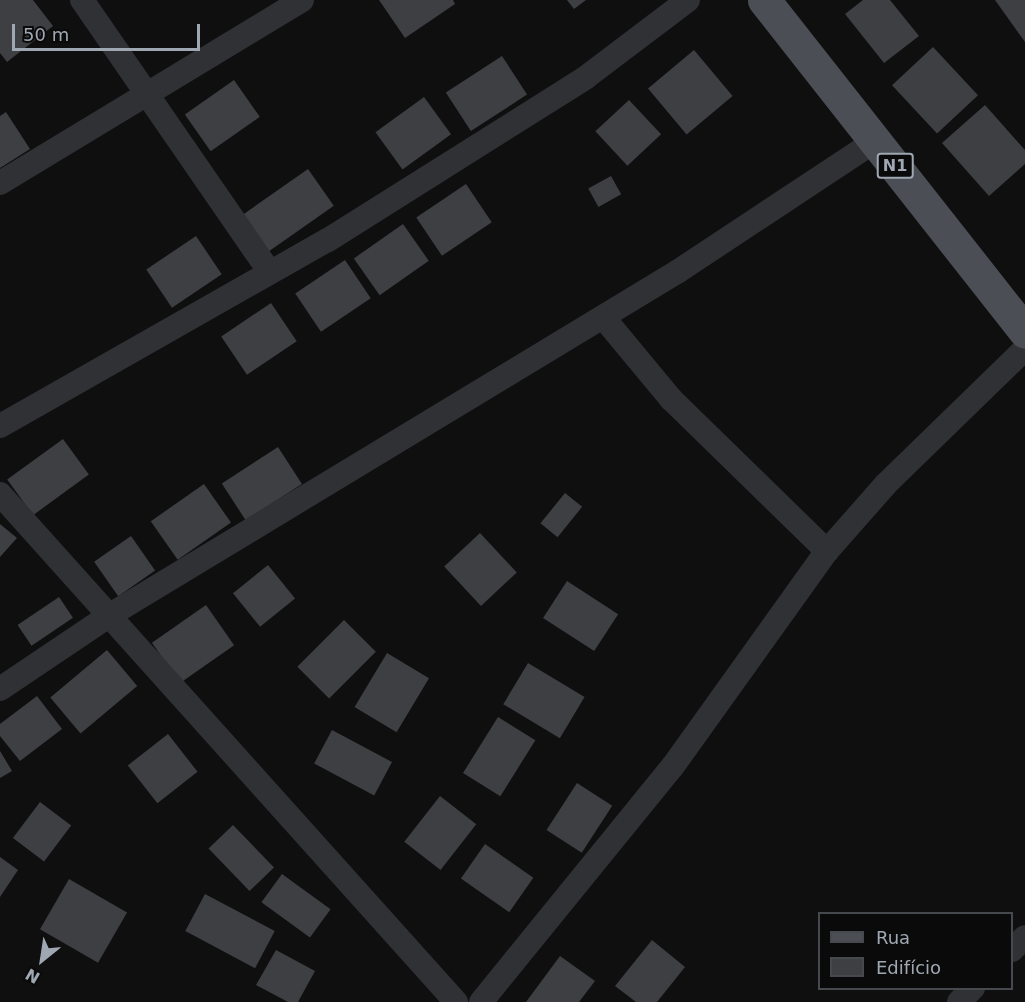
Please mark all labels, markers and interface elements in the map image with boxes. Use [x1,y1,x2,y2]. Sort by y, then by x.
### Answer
scale bar [15,12,202,50]
text: 50 m [23,24,69,45]
road number: N1 [876,153,914,179]
legend [818,912,1013,990]
text: Rua [876,927,910,948]
north arrow [12,930,72,990]
text: Edifício [876,957,941,978]
text: N [22,964,43,988]

